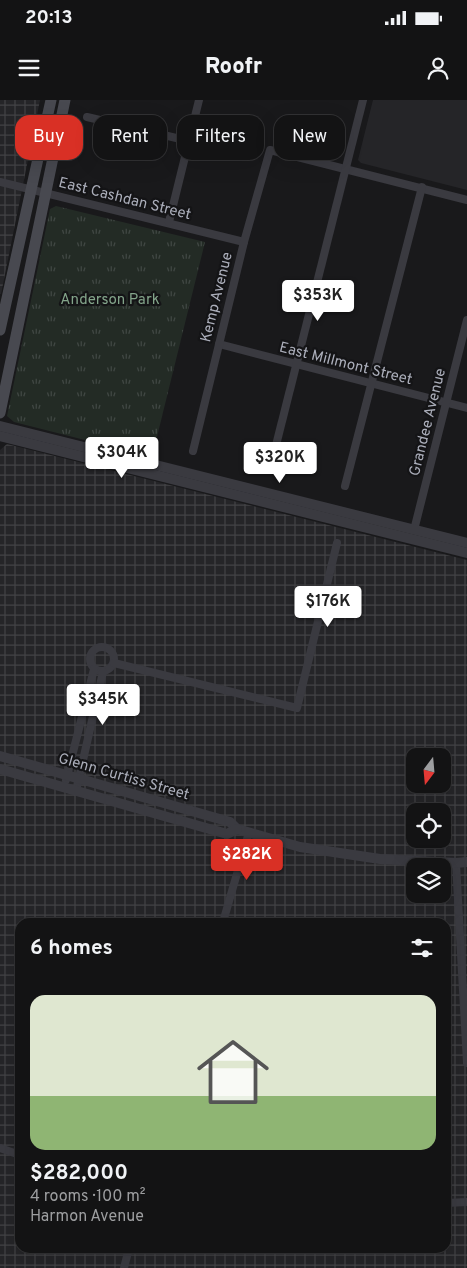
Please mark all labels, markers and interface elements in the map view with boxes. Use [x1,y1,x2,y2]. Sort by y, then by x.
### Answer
text: 20:13 [25,6,73,30]
icon: menu [15,54,43,82]
text: Roofr [205,54,262,81]
icon: person [424,54,452,82]
chip: Buy [15,115,83,160]
chip: Rent [93,115,167,160]
chip: Filters [177,115,264,160]
chip: New [274,115,345,160]
street label: East Cashdan Street [56,174,193,225]
street label: Kemp Avenue [197,250,238,344]
pin: $353K [283,280,353,322]
text: $353K [293,286,343,306]
park label: Anderson Park [60,291,160,310]
street label: East Millmont Street [277,339,414,390]
street label: Grandee Avenue [406,366,451,478]
pin: $304K [87,436,157,479]
pin: $320K [245,442,315,484]
text: $304K [96,443,148,463]
text: $320K [255,448,305,468]
pin: $176K [293,586,363,628]
text: $176K [306,592,351,612]
pin: $345K [68,684,138,726]
text: $345K [78,690,128,710]
north arrow [406,748,451,792]
map controls [406,748,451,903]
street label: Glenn Curtiss Street [56,750,191,805]
button: locate [406,803,451,848]
pin: $282K [212,838,282,881]
text: $282K [222,845,272,865]
button: layers [406,858,451,903]
icon: filters [408,934,436,962]
text: 6 homes [30,935,113,962]
icon: home [188,1027,278,1117]
text: $282,000 [30,1160,128,1187]
text: 4 rooms · 100 m² [30,1187,146,1207]
text: Harmon Avenue [30,1207,144,1227]

